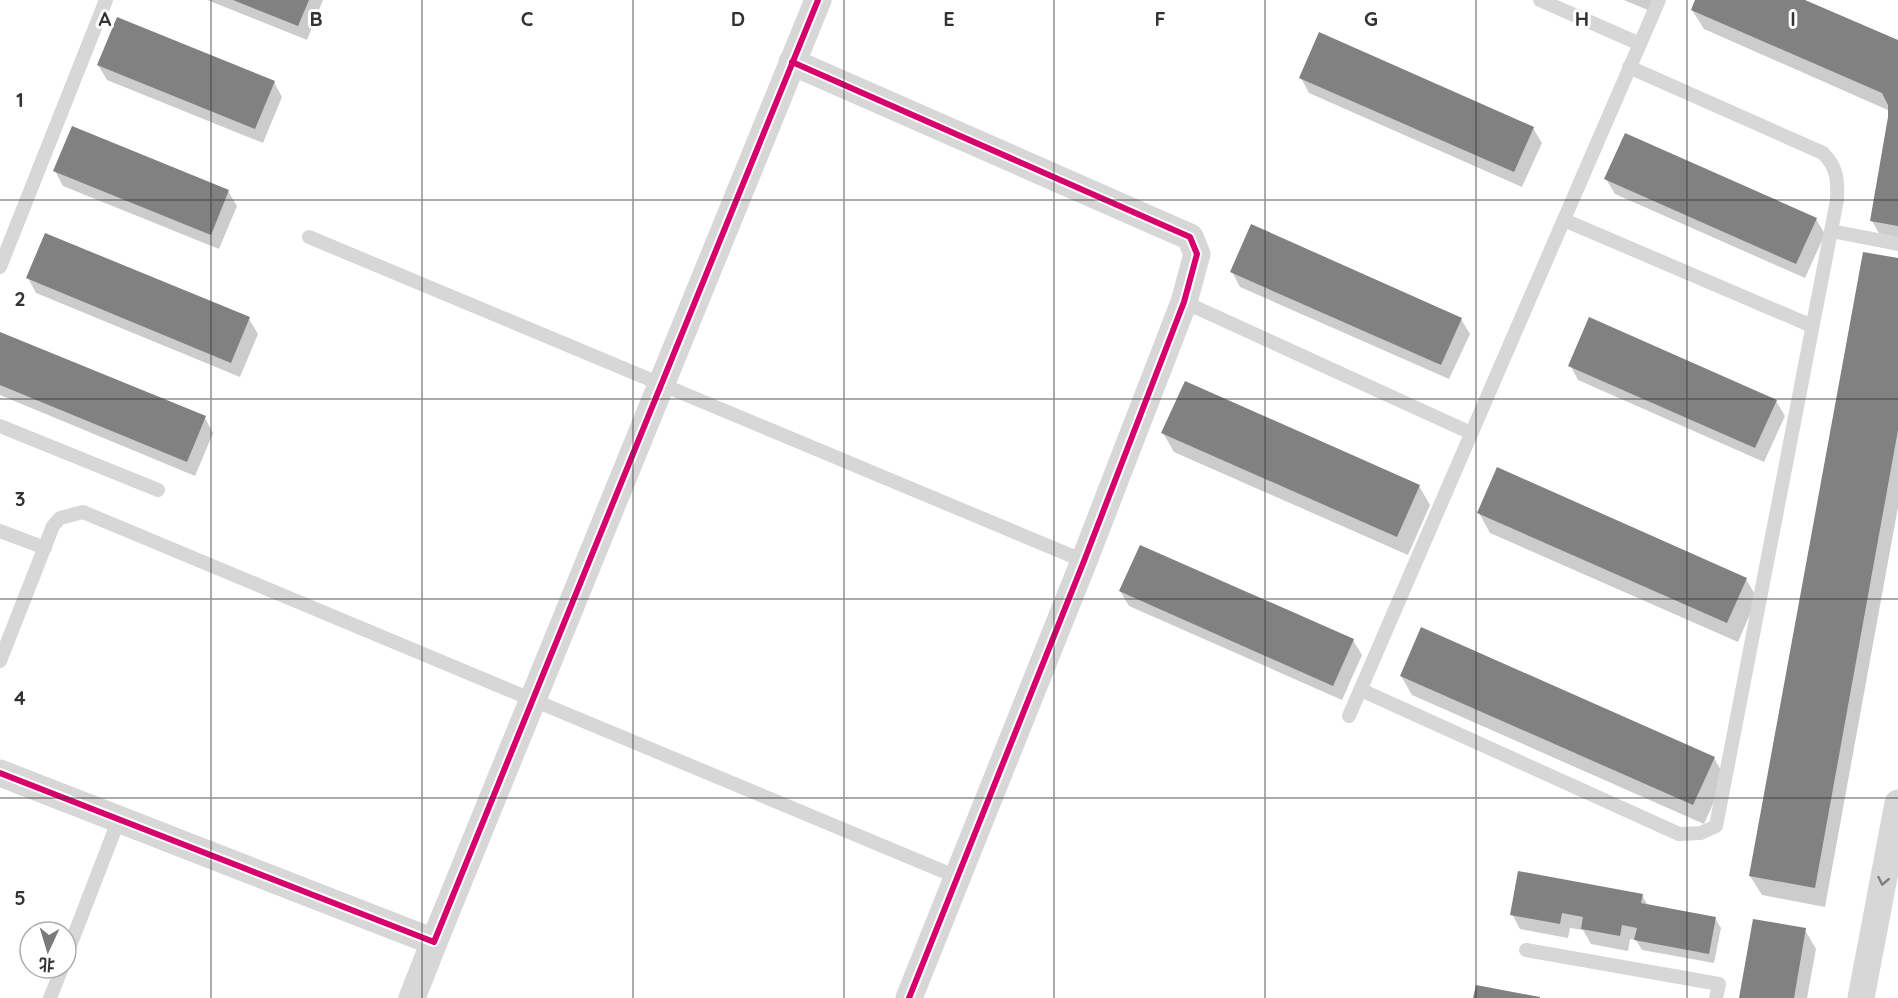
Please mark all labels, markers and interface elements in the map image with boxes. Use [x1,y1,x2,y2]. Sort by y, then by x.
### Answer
text: A [99,6,112,31]
text: B [309,6,323,31]
text: C [521,6,534,31]
text: D [731,6,745,31]
text: E [943,6,955,31]
text: F [1154,6,1166,31]
text: G [1364,6,1378,31]
text: H [1575,6,1589,31]
text: I [1790,6,1796,31]
text: 1 [16,87,24,112]
text: 2 [14,286,26,311]
text: 3 [15,486,25,511]
text: 4 [14,685,26,710]
one-way arrow [1877,876,1890,886]
text: 5 [14,885,26,910]
north arrow [18,920,78,980]
text: 北 [38,954,56,975]

